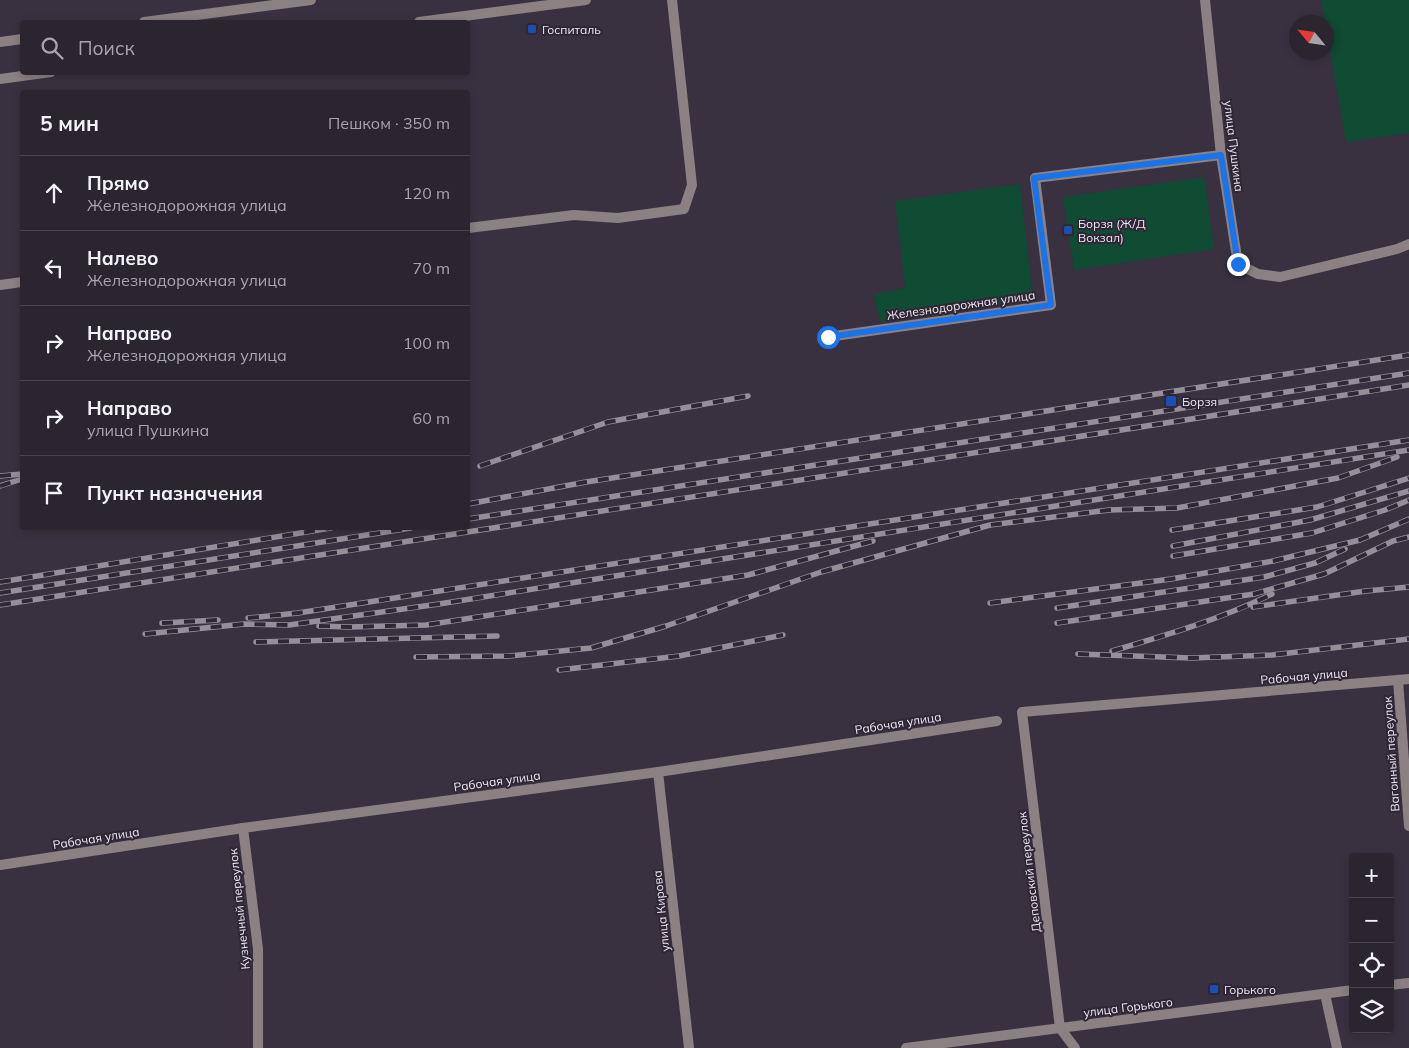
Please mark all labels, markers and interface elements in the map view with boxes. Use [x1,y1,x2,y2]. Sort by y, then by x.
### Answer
north arrow [1289,15,1334,60]
search box [20,20,470,75]
place label: Госпиталь [542,22,601,37]
marker: Госпиталь [526,23,538,35]
icon: search [38,34,66,62]
text: Поиск [78,36,135,60]
street label: улица Пушкина [1221,100,1247,192]
text: 5 мин [40,110,99,136]
text: Пешком · 350 m [328,113,450,133]
text: Прямо [87,171,149,195]
icon: ahead [40,179,68,207]
text: 120 m [403,183,450,203]
text: Железнодорожная улица [87,195,287,215]
place label: Борзя (Ж/Д Вокзал) [1078,216,1146,245]
marker: Борзя (Ж/Д Вокзал) [1062,224,1074,236]
text: Налево [87,246,159,270]
route end [1227,253,1250,276]
icon: left [40,254,68,282]
text: 70 m [413,258,450,278]
text: Железнодорожная улица [87,270,287,290]
street label: Железнодорожная улица [886,287,1036,323]
text: Направо [87,321,172,345]
route start [817,326,840,349]
icon: right [40,329,68,357]
text: 100 m [403,333,450,353]
text: Железнодорожная улица [87,345,287,365]
marker: Борзя [1164,394,1178,408]
place label: Борзя [1182,394,1217,409]
text: Направо [87,396,172,420]
icon: right [40,404,68,432]
text: 60 m [413,408,450,428]
text: улица Пушкина [87,420,209,440]
icon: arrive [40,479,68,507]
text: Пункт назначения [87,481,263,505]
street label: Рабочая улица [1260,665,1348,687]
street label: Вагонный переулок [1379,695,1403,812]
street label: Рабочая улица [854,709,942,737]
street label: Рабочая улица [453,767,541,795]
street label: Деповский переулок [1014,810,1044,933]
street label: Рабочая улица [52,824,140,852]
street label: Кузнечный переулок [225,847,253,970]
map controls [1349,853,1394,1033]
button: + [1349,853,1394,898]
street label: улица Кирова [649,870,673,952]
button: − [1349,898,1394,943]
button: locate [1349,943,1394,988]
place label: Горького [1224,982,1276,997]
marker: Горького [1208,983,1220,995]
button: layers [1349,988,1394,1033]
street label: улица Горького [1082,994,1174,1020]

